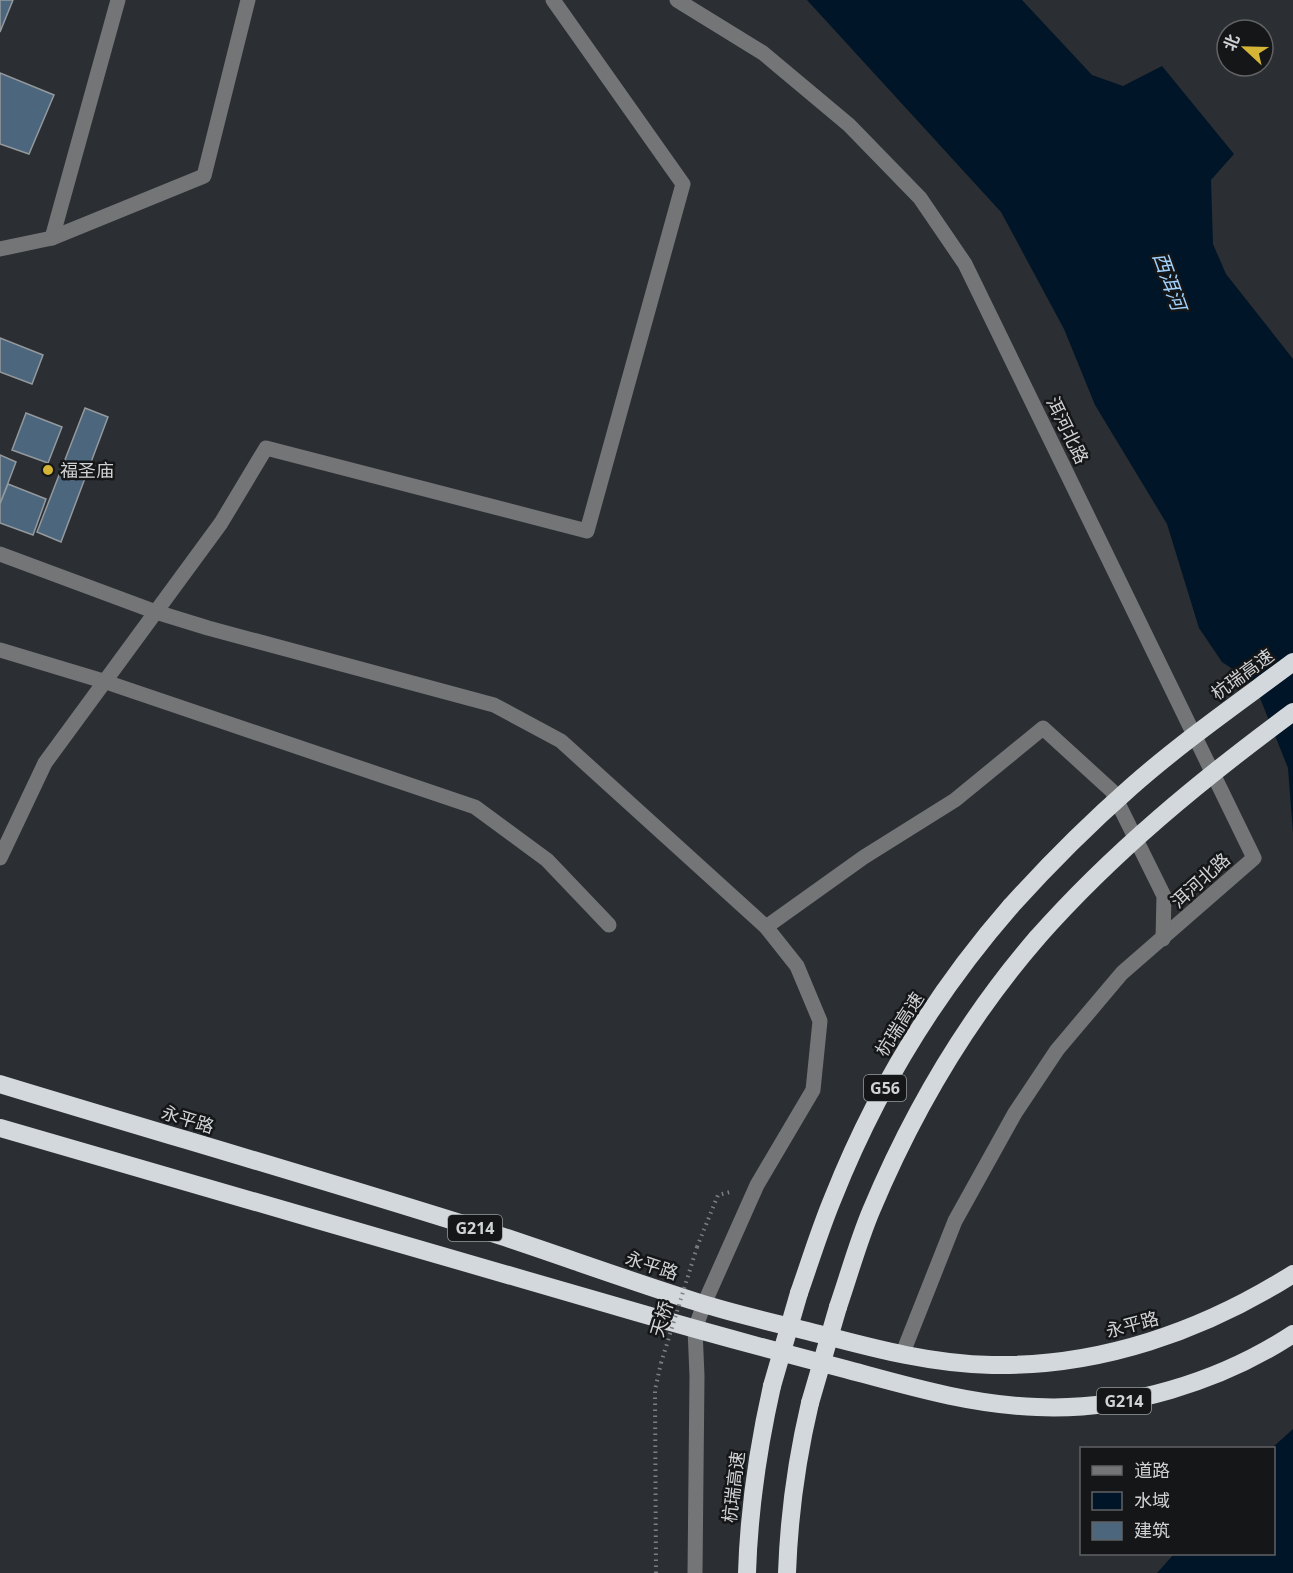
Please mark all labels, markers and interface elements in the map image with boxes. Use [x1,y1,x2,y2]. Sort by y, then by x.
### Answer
north arrow [1215,18,1275,78]
text: 北 [1218,31,1244,54]
water label: 西洱河 [1147,248,1194,318]
street label: 洱河北路 [1041,392,1095,468]
place label: 福圣庙 [60,458,114,482]
marker: 福圣庙 [41,463,55,477]
street label: 杭瑞高速 [1206,643,1278,705]
street label: 洱河北路 [1165,847,1235,913]
street label: 杭瑞高速 [869,987,929,1061]
road number: G56 [864,1075,906,1101]
street label: 永平路 [159,1100,217,1138]
road number: G214 [448,1215,502,1241]
street label: 永平路 [623,1245,681,1285]
street label: 天桥 [644,1298,678,1340]
street label: 永平路 [1103,1305,1161,1343]
road number: G214 [1097,1388,1151,1414]
legend [1080,1447,1275,1555]
street label: 杭瑞高速 [717,1450,749,1524]
text: 道路 [1134,1458,1170,1482]
text: 水域 [1134,1488,1170,1512]
text: 建筑 [1134,1518,1170,1542]

